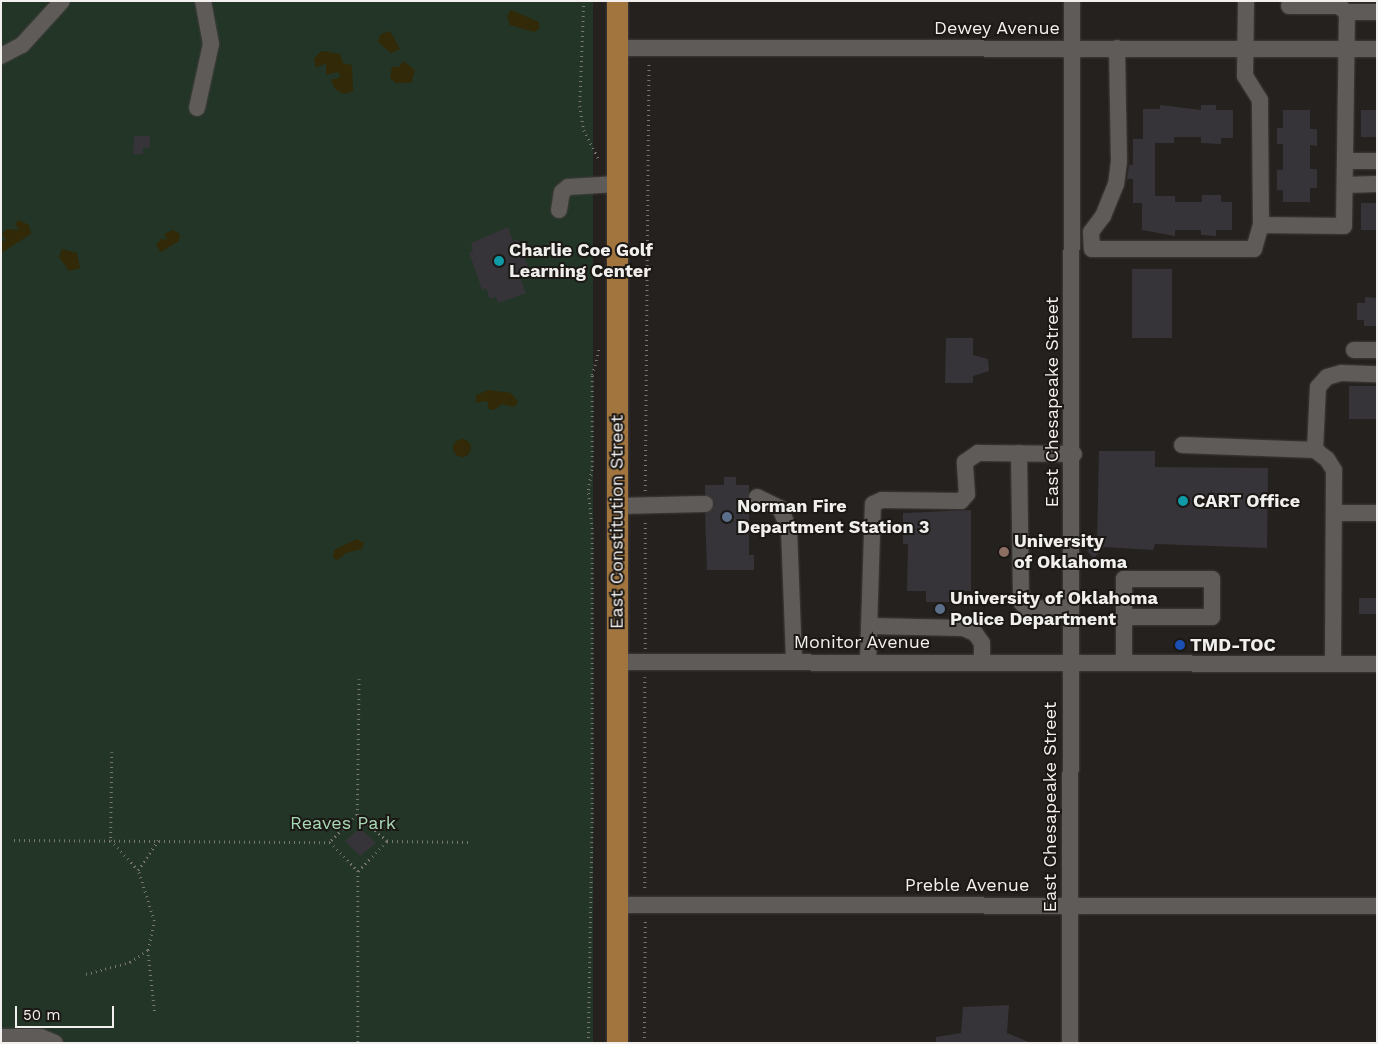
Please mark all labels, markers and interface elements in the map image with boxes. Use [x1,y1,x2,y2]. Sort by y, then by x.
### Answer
street label: Dewey Avenue [934,17,1060,39]
place label: Charlie Coe Golf Learning Center [509,240,653,282]
marker: Charlie Coe Golf Learning Center [493,255,505,267]
street label: East Chesapeake Street [1041,297,1063,507]
street label: East Constitution Street [606,415,628,629]
place label: CART Office [1193,490,1300,512]
marker: CART Office [1177,495,1189,507]
place label: Norman Fire Department Station 3 [737,496,929,538]
marker: Norman Fire Department Station 3 [721,511,733,523]
place label: University of Oklahoma [1014,531,1128,574]
marker: University of Oklahoma [998,546,1010,558]
place label: University of Oklahoma Police Department [950,588,1159,630]
marker: University of Oklahoma Police Department [934,603,946,615]
street label: Monitor Avenue [793,631,931,653]
place label: TMD-TOC [1190,634,1276,656]
marker: TMD-TOC [1174,639,1186,651]
street label: East Chesapeake Street [1039,702,1061,912]
park label: Reaves Park [290,812,396,834]
street label: Preble Avenue [904,874,1030,896]
scale bar [18,996,116,1028]
text: 50 m [23,1006,60,1024]

